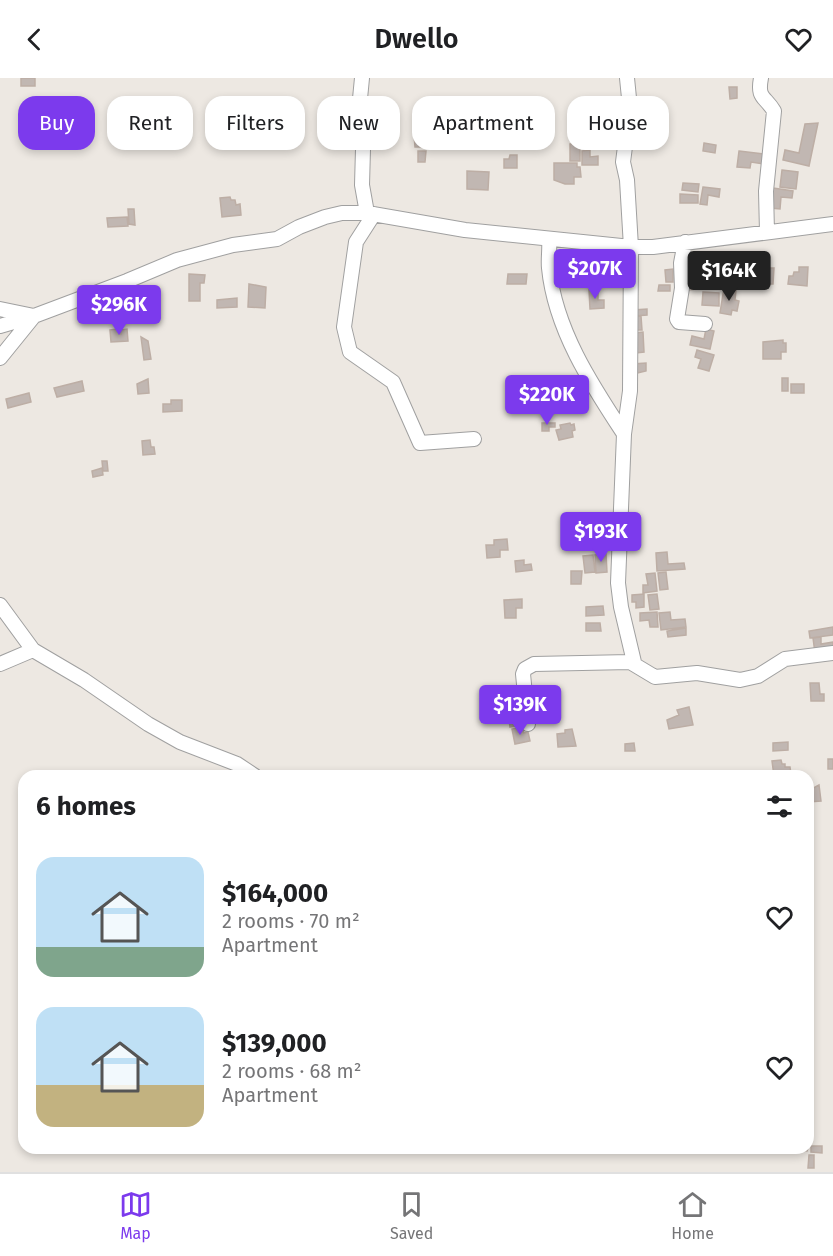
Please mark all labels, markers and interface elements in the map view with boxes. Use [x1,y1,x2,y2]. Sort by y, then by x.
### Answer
icon: back [18,23,51,56]
text: Dwello [374,23,459,55]
icon: heart [782,23,815,56]
chip: Buy [18,96,95,150]
chip: Rent [107,96,193,150]
chip: Filters [205,96,305,150]
chip: New [317,96,400,150]
chip: Apartment [412,96,555,150]
chip: House [567,96,669,150]
pin: $207K [553,249,637,300]
pin: $164K [687,251,771,302]
text: $207K [568,256,622,280]
text: $164K [702,258,756,282]
pin: $296K [77,285,161,336]
text: $296K [91,292,147,316]
pin: $220K [505,375,589,426]
text: $220K [519,382,575,406]
pin: $193K [559,512,643,563]
text: $193K [574,519,628,543]
pin: $139K [478,685,562,736]
text: $139K [493,692,547,716]
icon: filters [763,790,796,823]
text: 6 homes [36,791,136,822]
text: $164,000 [222,878,328,909]
icon: home [84,881,156,953]
icon: heart [763,901,796,934]
text: 2 rooms · 70 m² [222,909,360,933]
text: Apartment [222,933,318,957]
text: $139,000 [222,1028,327,1059]
icon: home [84,1031,156,1103]
icon: heart [763,1051,796,1084]
text: 2 rooms · 68 m² [222,1059,362,1083]
text: Apartment [222,1083,318,1107]
tab: Map [119,1188,152,1243]
tab: Saved [390,1188,433,1243]
tab: Home [671,1188,714,1243]

